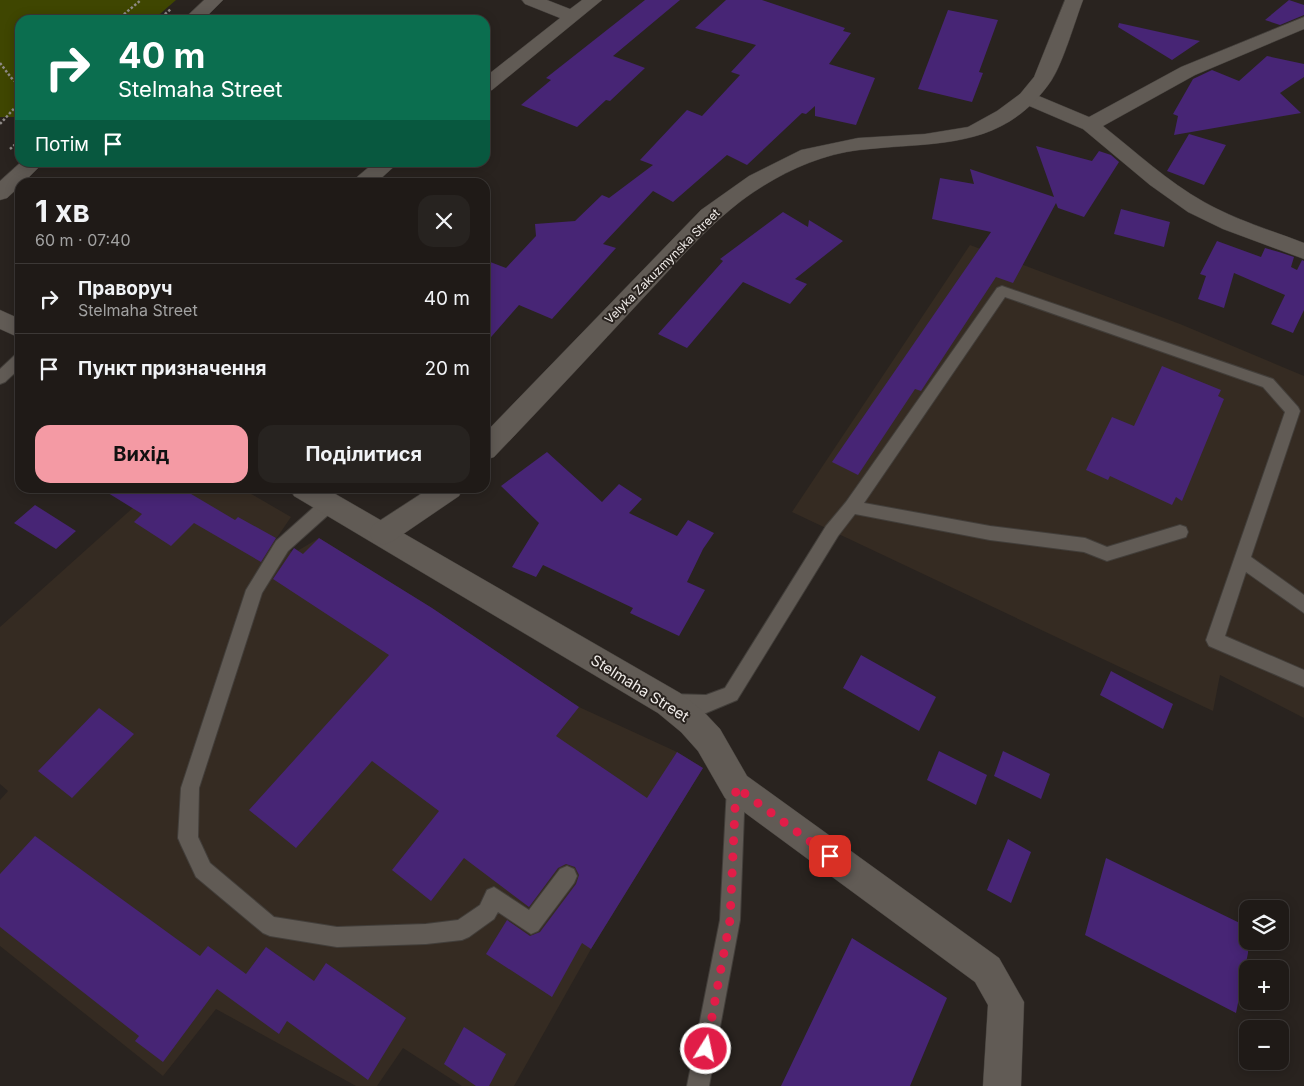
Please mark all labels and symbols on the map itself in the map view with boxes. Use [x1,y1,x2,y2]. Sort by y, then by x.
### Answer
street label: Velyka Zakuzmynska Street [601,205,723,327]
street label: Stelmaha Street [587,650,693,726]
pin [809,835,851,877]
position arrow [679,1022,731,1074]

